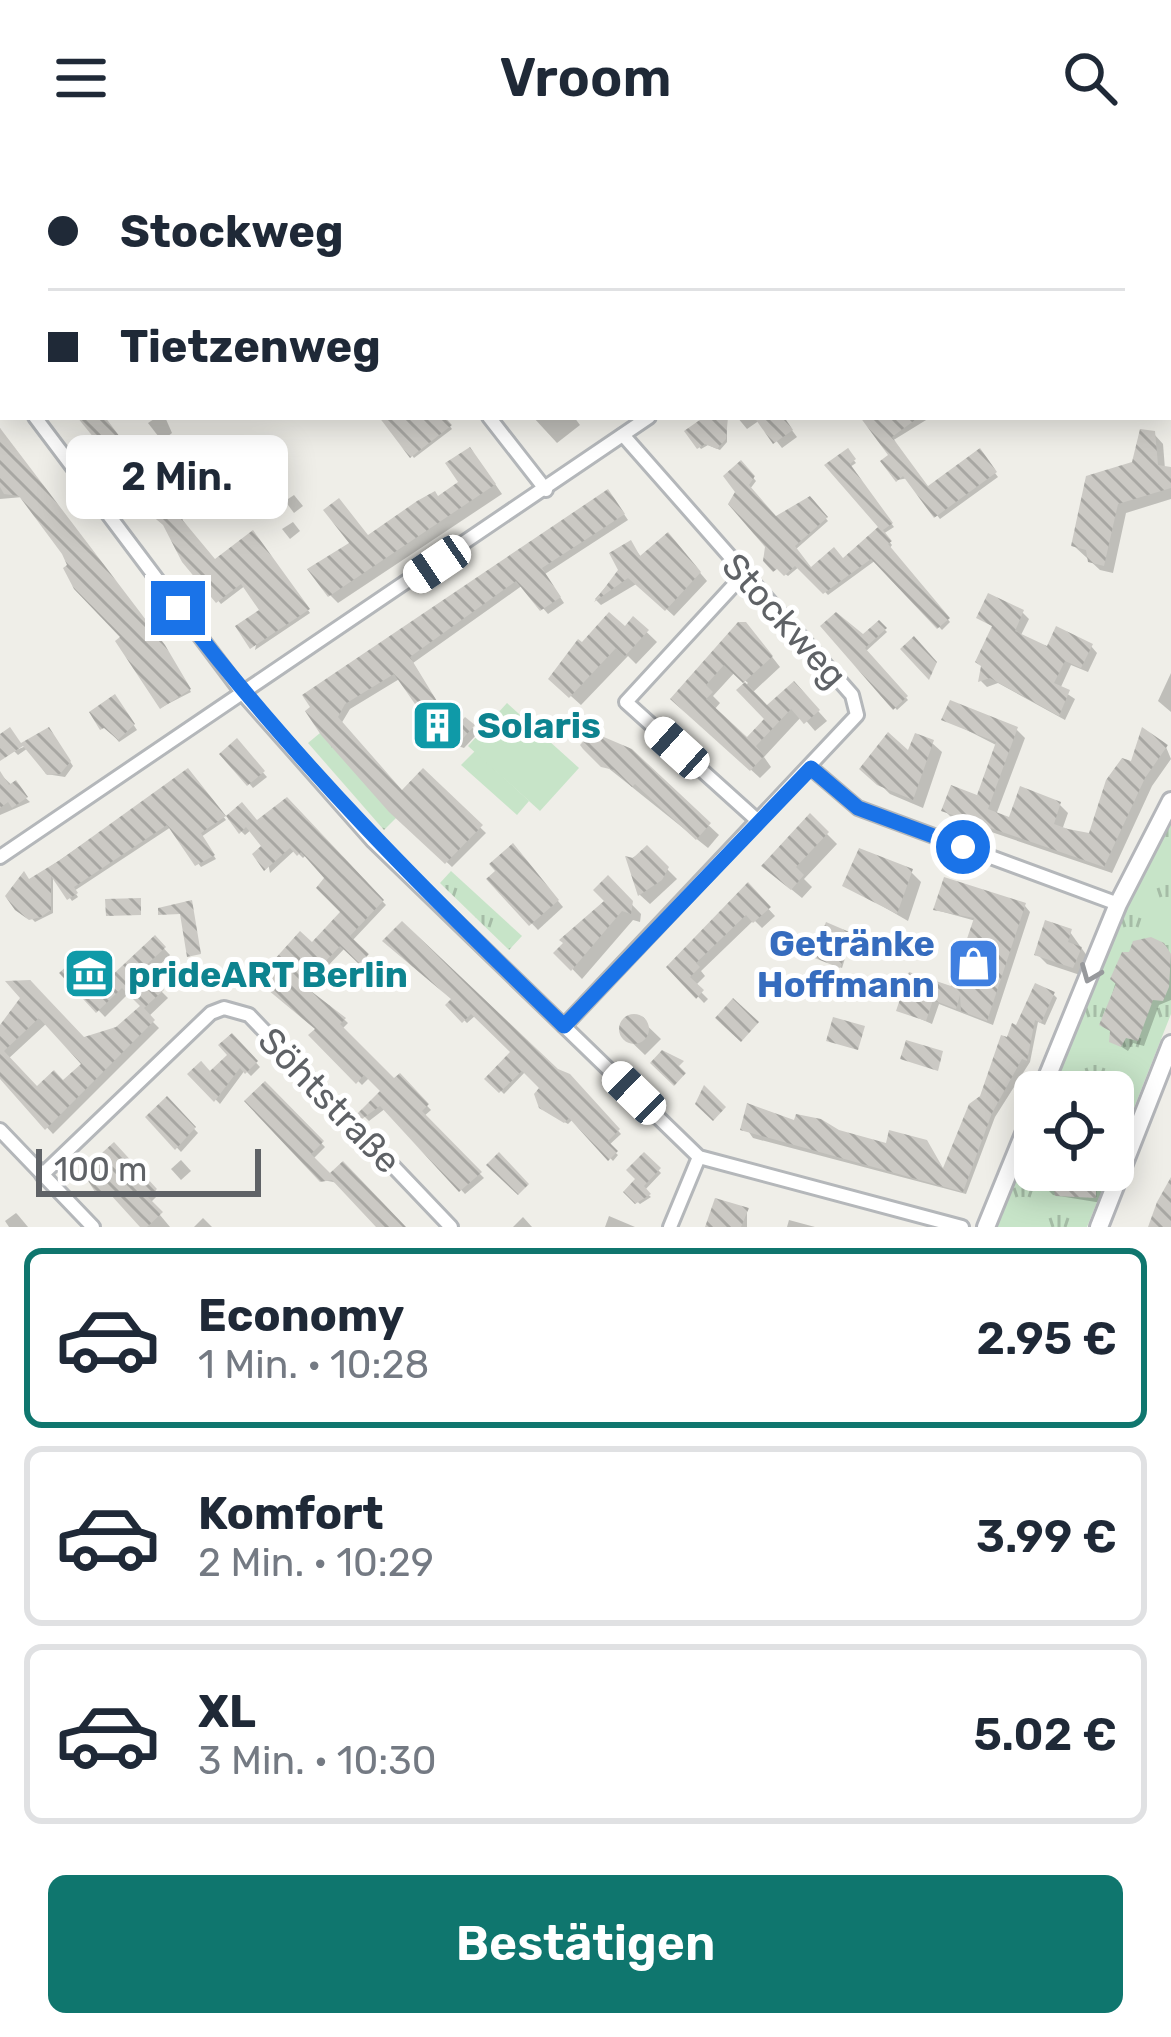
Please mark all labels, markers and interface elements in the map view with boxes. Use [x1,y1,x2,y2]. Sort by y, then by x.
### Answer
icon: menu [48,45,114,111]
icon: search [1057,45,1123,111]
text: Vroom [499,46,672,110]
text: Stockweg [120,205,344,258]
text: Tietzenweg [120,320,381,373]
callout: 2 Min. [67,434,289,518]
text: 2 Min. [121,454,233,500]
car [397,529,477,599]
street label: Stockweg [713,544,856,696]
route end [151,581,205,635]
building icon: Solaris [410,697,466,753]
place label: Solaris [477,704,601,747]
car [638,711,716,785]
route start [936,820,990,874]
place label: Getränke Hoffmann [757,922,935,1006]
shop icon: Getränke Hoffmann [946,936,1002,992]
museum icon: prideART Berlin [61,946,117,1002]
place label: prideART Berlin [128,953,408,996]
one-way arrow [1080,963,1104,984]
street label: Söhtstraße [250,1019,410,1182]
car [596,1055,672,1131]
map controls [1014,1071,1134,1191]
button: locate [1014,1071,1134,1191]
scale bar [36,1143,261,1196]
text: 100 m [54,1150,147,1189]
icon: car [54,1284,162,1392]
text: Economy [198,1289,404,1342]
text: 2.95 € [976,1312,1117,1365]
text: 1 Min. · 10:28 [198,1342,429,1388]
icon: car [54,1482,162,1590]
text: Komfort [198,1487,384,1540]
text: 3.99 € [976,1510,1117,1563]
text: 2 Min. · 10:29 [198,1540,434,1586]
icon: car [54,1680,162,1788]
text: XL [198,1685,256,1738]
text: 5.02 € [973,1708,1117,1761]
text: 3 Min. · 10:30 [198,1738,437,1784]
button: Bestätigen [48,1875,1123,2013]

